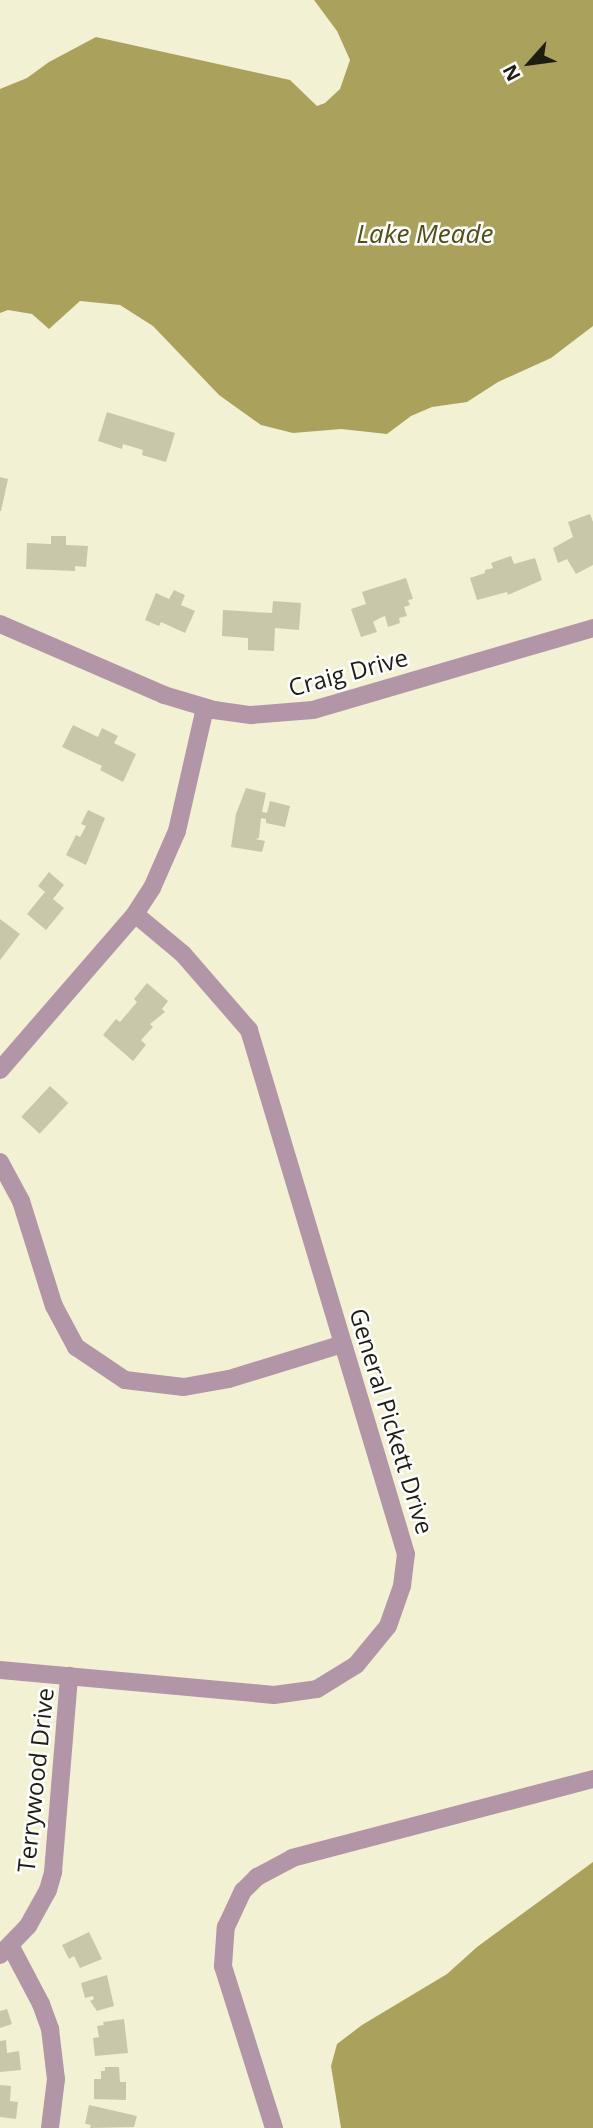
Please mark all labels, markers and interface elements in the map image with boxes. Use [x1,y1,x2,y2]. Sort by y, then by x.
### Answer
north arrow [495,28,565,98]
text: N [496,60,527,86]
water label: Lake Meade [357,218,493,250]
street label: Craig Drive [285,642,411,702]
street label: General Pickett Drive [344,1305,440,1537]
street label: Terrywood Drive [11,1686,59,1874]

